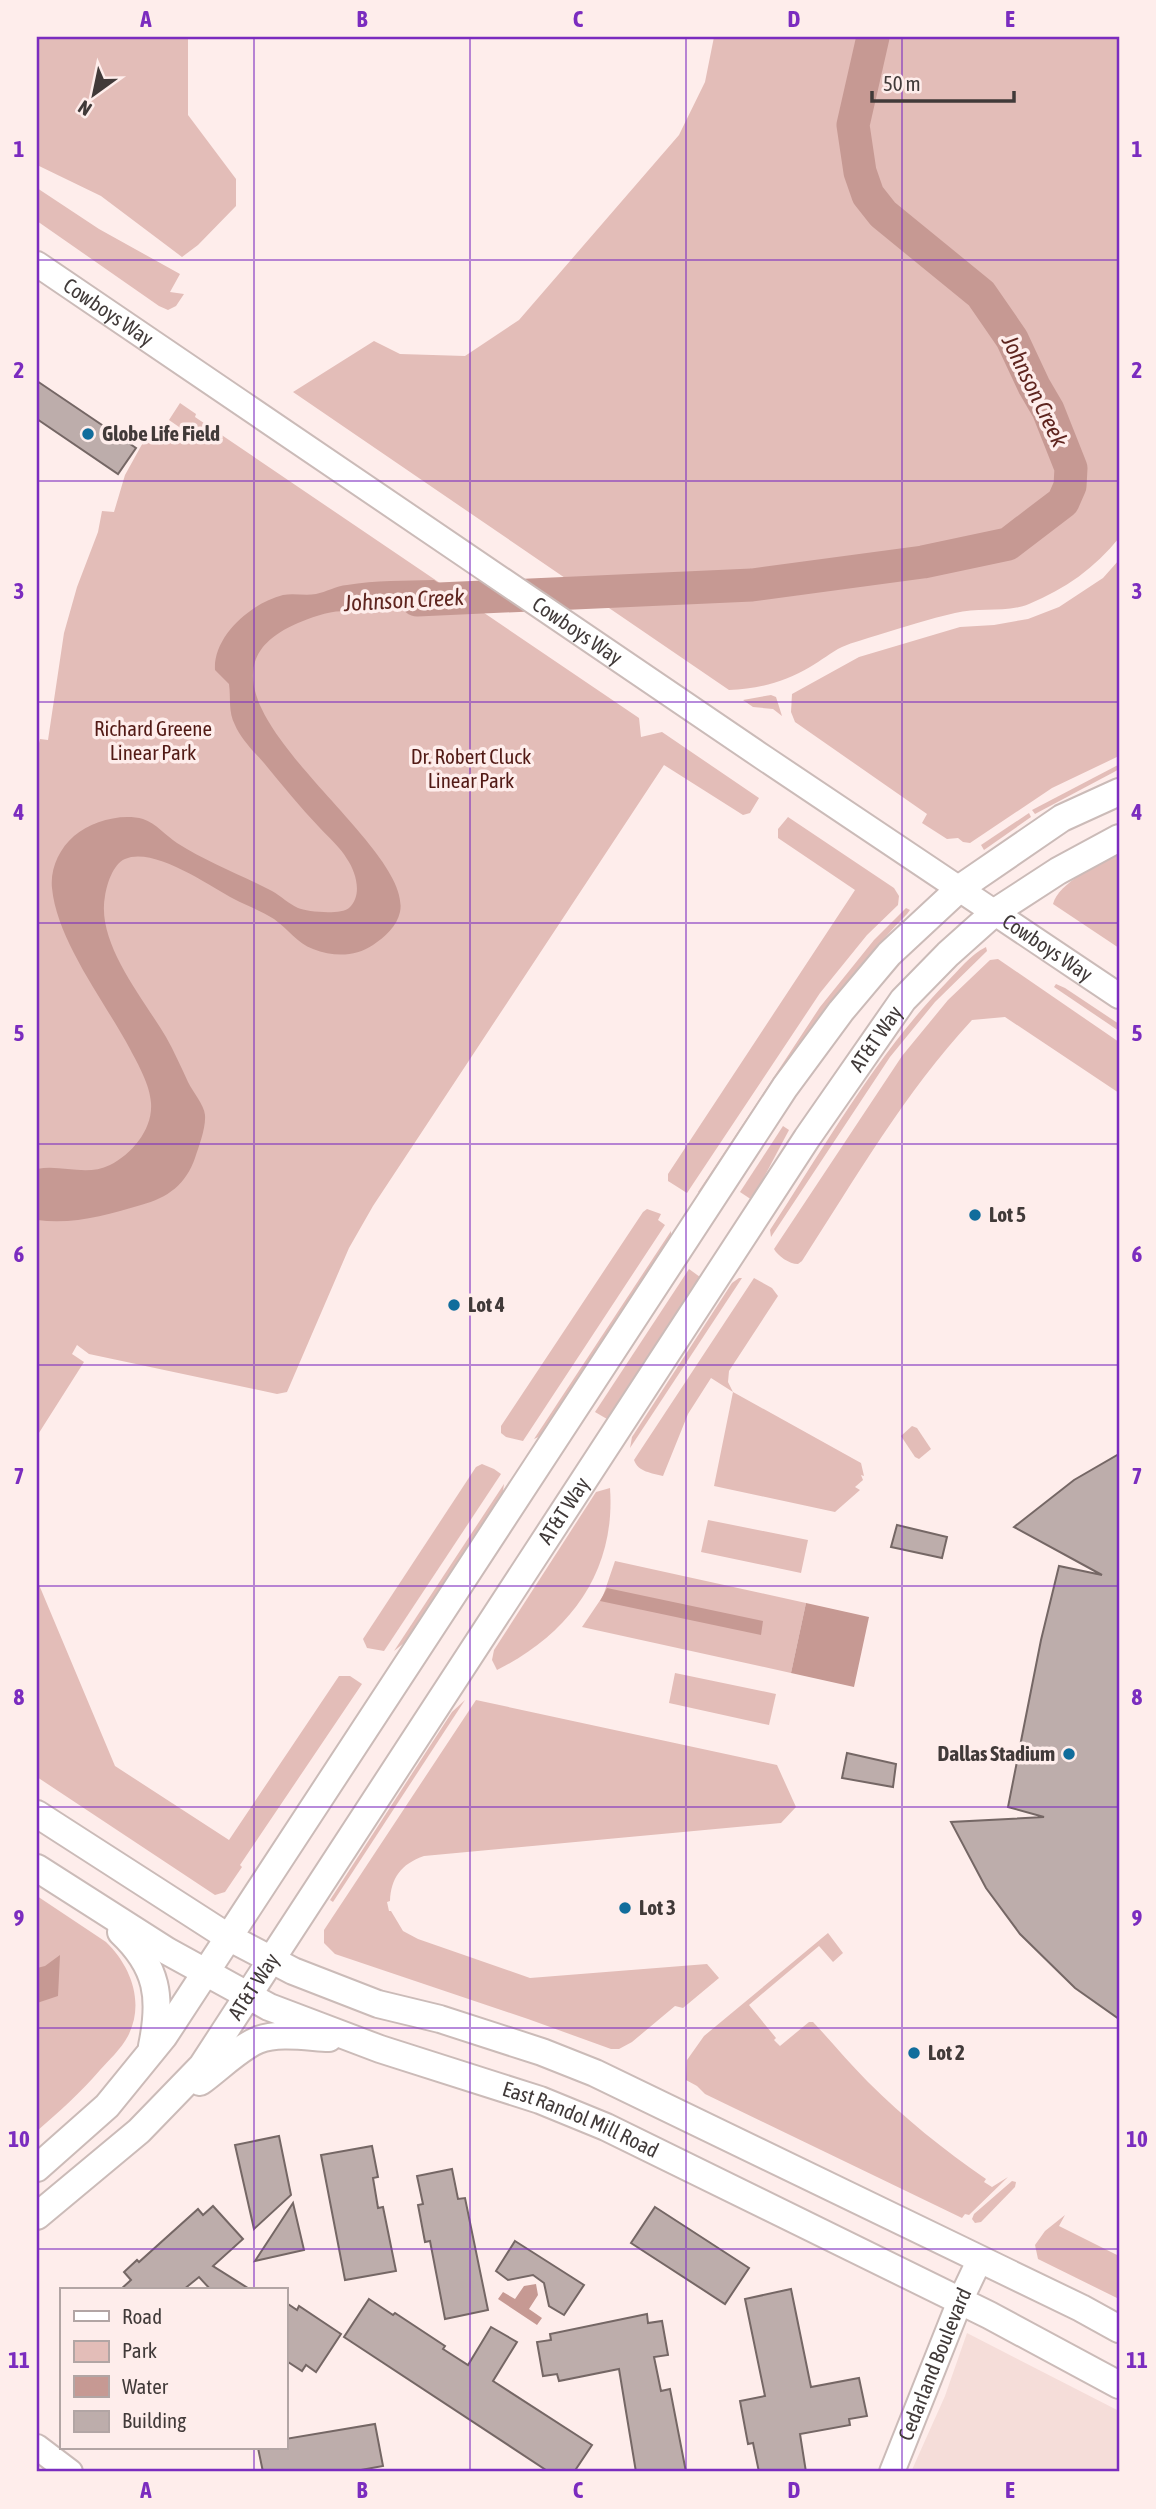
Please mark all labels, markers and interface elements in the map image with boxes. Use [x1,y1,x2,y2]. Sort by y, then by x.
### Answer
text: A [139,6,152,32]
text: B [357,6,368,32]
text: C [573,6,584,32]
text: D [788,6,801,32]
text: E [1005,6,1015,32]
north arrow [60,60,130,130]
scale bar [872,60,1014,104]
text: 50 m [883,71,921,95]
text: N [74,96,95,121]
text: 1 [14,136,25,162]
text: 1 [1132,136,1143,162]
street label: Cowboys Way [59,273,158,351]
water label: Johnson Creek [996,330,1074,452]
text: 2 [14,357,24,383]
text: 2 [1132,357,1142,383]
place label: Globe Life Field [102,421,220,445]
marker: Globe Life Field [80,426,96,442]
text: 3 [14,578,24,604]
text: 3 [1132,578,1142,604]
water label: Johnson Creek [342,584,466,616]
street label: Cowboys Way [528,591,627,669]
park label: Richard Greene Linear Park [94,716,212,764]
park label: Dr. Robert Cluck Linear Park [411,744,531,792]
text: 4 [13,799,25,825]
text: 4 [1131,799,1143,825]
street label: Cowboys Way [998,908,1098,986]
street label: AT&T Way [844,1000,907,1076]
text: 5 [14,1020,25,1046]
text: 5 [1132,1020,1143,1046]
place label: Lot 5 [989,1202,1026,1226]
marker: Lot 5 [967,1207,983,1223]
text: 6 [14,1241,25,1267]
text: 6 [1132,1241,1143,1267]
place label: Lot 4 [468,1292,505,1316]
marker: Lot 4 [446,1297,462,1313]
text: 7 [14,1463,24,1489]
text: 7 [1132,1463,1142,1489]
street label: AT&T Way [533,1472,594,1548]
text: 8 [14,1684,25,1710]
text: 8 [1132,1684,1143,1710]
place label: Dallas Stadium [938,1741,1055,1765]
marker: Dallas Stadium [1061,1746,1077,1762]
place label: Lot 3 [639,1895,676,1919]
marker: Lot 3 [617,1900,633,1916]
text: 9 [14,1905,25,1931]
text: 9 [1132,1905,1143,1931]
street label: AT&T Way [222,1948,284,2024]
place label: Lot 2 [928,2040,965,2064]
marker: Lot 2 [906,2045,922,2061]
street label: East Randol Mill Road [500,2076,663,2162]
text: 10 [8,2126,30,2152]
text: 10 [1126,2126,1148,2152]
street label: Cedarland Boulevard [893,2284,976,2444]
legend [60,2288,287,2450]
text: Road [122,2304,162,2328]
text: Park [122,2338,157,2362]
text: 11 [8,2347,30,2373]
text: 11 [1126,2347,1148,2373]
text: Water [122,2374,169,2398]
text: Building [122,2408,186,2432]
text: A [139,2477,152,2503]
text: B [357,2477,368,2503]
text: C [573,2477,584,2503]
text: D [788,2477,801,2503]
text: E [1005,2477,1015,2503]

